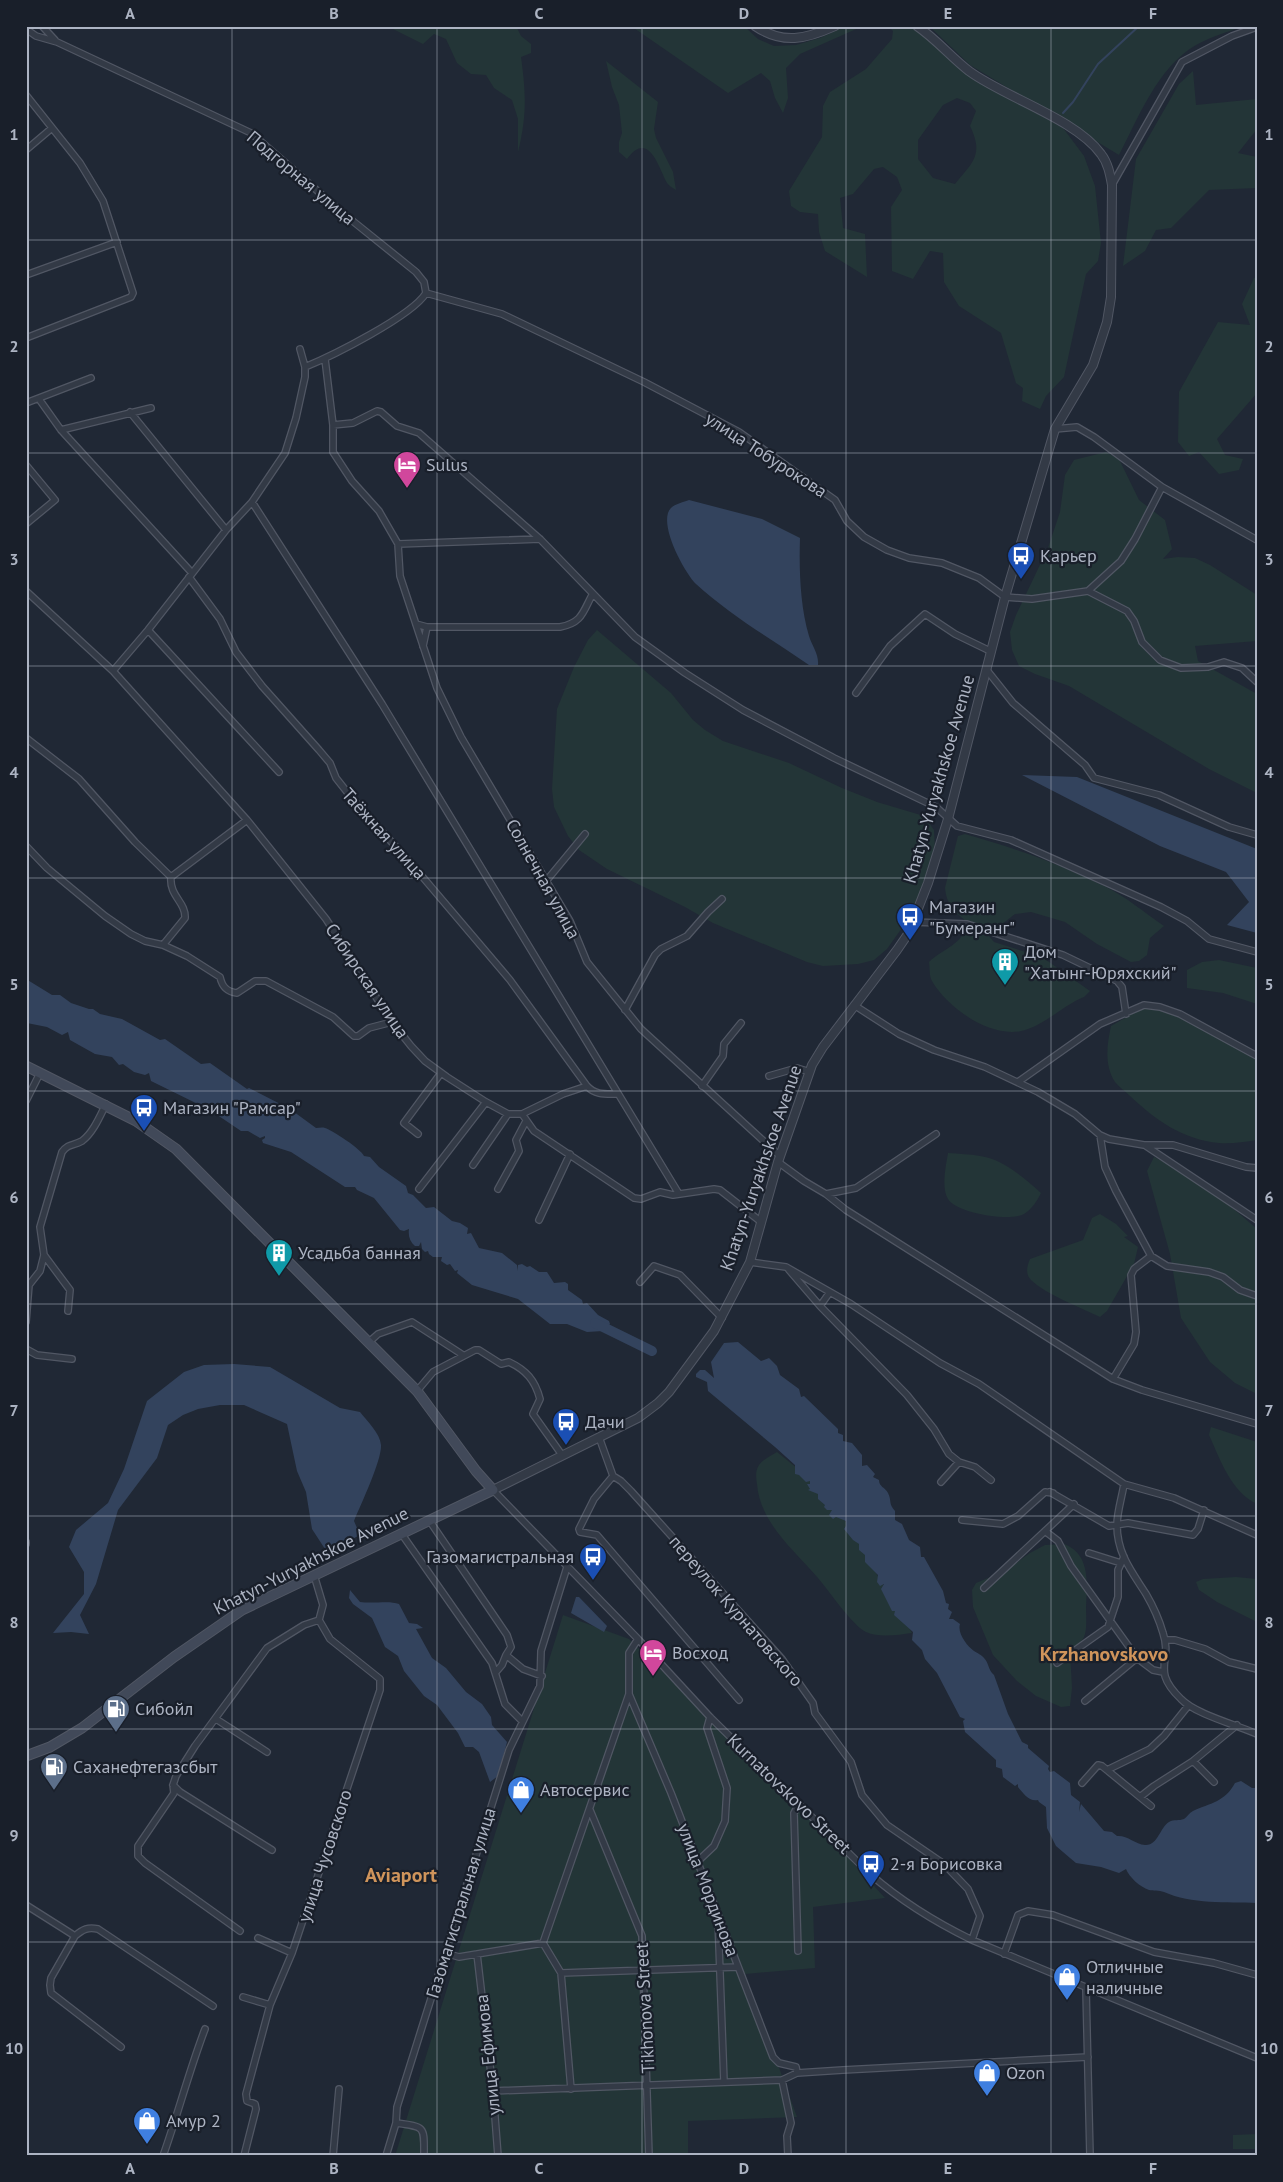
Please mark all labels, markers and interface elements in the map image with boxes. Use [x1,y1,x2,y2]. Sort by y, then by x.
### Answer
text: A [125,3,135,23]
text: B [329,3,339,23]
text: C [535,3,544,23]
text: D [739,3,749,23]
text: E [944,3,952,23]
text: F [1149,3,1157,23]
text: 1 [9,124,19,144]
text: 1 [1264,124,1274,144]
street label: Подгорная улица [242,126,360,230]
text: 2 [9,336,19,356]
text: 2 [1264,336,1274,356]
street label: улица Тобурокова [701,407,831,503]
hotel icon: Sulus [392,450,422,489]
place label: Sulus [426,453,468,476]
bus stop icon: Карьер [1006,541,1036,580]
place label: Карьер [1040,544,1097,567]
text: 3 [9,549,19,569]
text: 3 [1264,549,1274,569]
street label: Khatyn-Yuryakhskoe Avenue [898,672,979,886]
text: 4 [9,762,19,782]
text: 4 [1264,762,1274,782]
street label: Таёжная улица [337,783,432,884]
street label: Солнечная улица [501,815,586,943]
place label: Магазин "Бумеранг" [929,895,1015,939]
bus stop icon: Магазин "Бумеранг" [895,902,925,941]
street label: Сибирская улица [320,919,414,1043]
place label: Дом "Хатынг-Юряхский" [1024,940,1177,984]
building icon: Дом "Хатынг-Юряхский" [990,947,1020,986]
text: 5 [9,974,19,994]
text: 5 [1264,974,1274,994]
street label: Khatyn-Yuryakhskoe Avenue [715,1062,807,1274]
bus stop icon: Магазин "Рамсар" [129,1093,159,1132]
place label: Магазин "Рамсар" [163,1096,301,1119]
text: 6 [9,1187,19,1207]
text: 6 [1264,1187,1274,1207]
building icon: Усадьба банная [264,1238,294,1277]
place label: Усадьба банная [298,1241,421,1264]
text: 7 [9,1400,19,1420]
text: 7 [1264,1400,1274,1420]
bus stop icon: Дачи [551,1407,581,1446]
place label: Дачи [585,1410,625,1433]
street label: Khatyn-Yuryakhskoe Avenue [209,1501,412,1620]
street label: переулок Курнатовского [664,1530,808,1691]
bus stop icon: Газомагистральная [578,1542,608,1581]
place label: Газомагистральная [426,1545,574,1568]
text: 8 [9,1612,19,1632]
text: 8 [1264,1612,1274,1632]
hotel icon: Восход [638,1638,668,1677]
place label: Восход [672,1641,728,1664]
district label: Krzhanovskovo [1040,1641,1169,1667]
fuel station icon: Сибойл [101,1694,131,1733]
place label: Сибойл [135,1697,193,1720]
street label: Kurnatovskovo Street [723,1729,856,1859]
fuel station icon: Саханефтегазсбыт [39,1752,69,1791]
place label: Саханефтегазсбыт [73,1755,218,1778]
shop icon: Автосервис [506,1775,536,1814]
place label: Автосервис [540,1778,630,1801]
street label: улица Чусовского [292,1787,357,1925]
street label: Газомагистральная улица [421,1805,501,2001]
street label: улица Мординова [672,1820,744,1960]
text: 9 [9,1825,19,1845]
text: 9 [1264,1825,1274,1845]
bus stop icon: 2-я Борисовка [856,1849,886,1888]
place label: 2-я Борисовка [890,1852,1003,1875]
district label: Aviaport [365,1862,437,1888]
street label: Tikhonova Street [630,1942,659,2074]
place label: Отличные наличные [1086,1955,1164,1999]
shop icon: Отличные наличные [1052,1962,1082,2001]
street label: улица Ефимова [470,1993,505,2117]
text: 10 [5,2038,23,2058]
text: 10 [1260,2038,1278,2058]
shop icon: Ozon [972,2058,1002,2097]
place label: Ozon [1006,2061,1045,2084]
shop icon: Амур 2 [132,2106,162,2145]
place label: Амур 2 [166,2109,221,2132]
text: A [125,2158,135,2178]
text: B [329,2158,339,2178]
text: C [535,2158,544,2178]
text: D [739,2158,749,2178]
text: E [944,2158,952,2178]
text: F [1149,2158,1157,2178]

